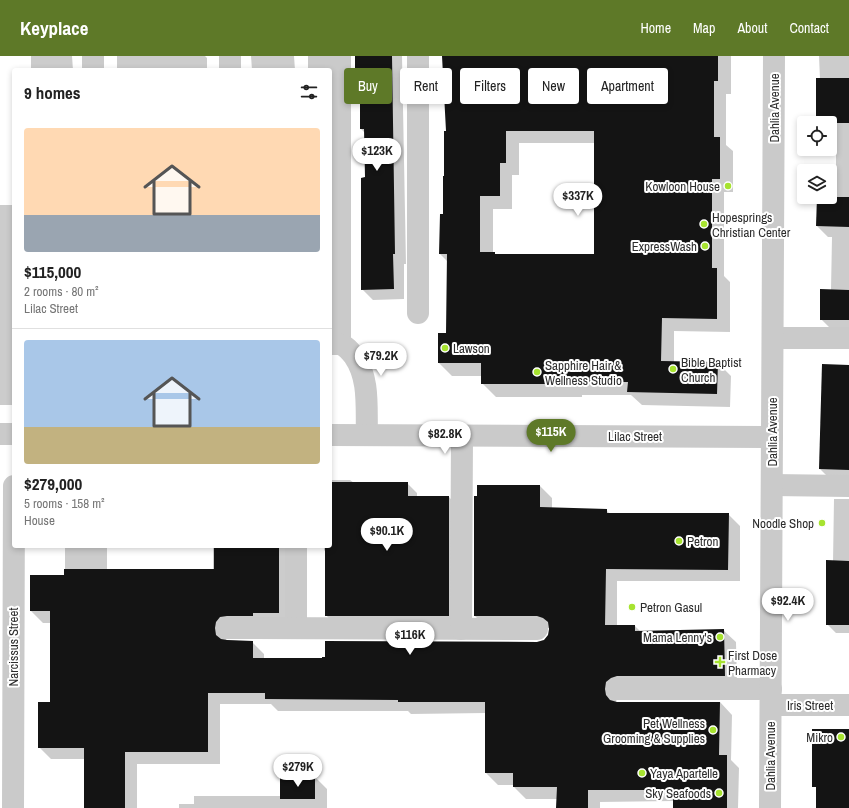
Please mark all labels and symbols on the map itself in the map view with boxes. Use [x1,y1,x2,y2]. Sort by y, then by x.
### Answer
street label: Dahlia Avenue [766,73,783,143]
pin: $123K [349,138,405,172]
place label: Kowloon House [645,178,720,195]
marker: Kowloon House [723,181,733,191]
pin: $337K [550,183,606,217]
place label: Hopesprings Christian Center [712,209,791,241]
marker: Hopesprings Christian Center [699,219,709,229]
place label: ExpressWash [632,238,697,255]
marker: ExpressWash [700,241,710,251]
place label: Lawson [453,340,490,357]
pin: $79.2K [348,343,414,377]
marker: Lawson [440,343,450,353]
place label: Bible Baptist Church [681,354,741,386]
place label: Sapphire Hair & Wellness Studio [545,357,622,389]
marker: Bible Baptist Church [668,364,678,374]
marker: Sapphire Hair & Wellness Studio [532,367,542,377]
street label: Dahlia Avenue [764,397,781,467]
pin: $115K [523,419,579,453]
pin: $82.8K [412,421,478,455]
street label: Lilac Street [608,428,662,445]
place label: Noodle Shop [752,515,814,532]
pin: $90.1K [354,518,420,552]
marker: Noodle Shop [817,518,827,528]
place label: Petron [687,533,718,550]
marker: Petron [674,536,684,546]
pin: $92.4K [755,588,821,622]
place label: Petron Gasul [640,599,702,616]
marker: Petron Gasul [627,602,637,612]
street label: Narcissus Street [5,608,22,686]
pin: $116K [382,622,438,656]
place label: Mama Lenny's [643,629,712,646]
marker: Mama Lenny's [715,632,725,642]
place label: First Dose Pharmacy [728,647,777,679]
marker: First Dose Pharmacy [715,657,725,667]
street label: Iris Street [787,697,833,714]
place label: Pet Wellness Grooming & Supplies [603,715,705,747]
street label: Dahlia Avenue [762,721,779,791]
marker: Pet Wellness Grooming & Supplies [708,725,718,735]
place label: Mikro [806,729,833,746]
marker: Mikro [836,732,846,742]
pin: $279K [270,754,326,788]
place label: Yaya Apartelle [650,765,718,782]
marker: Yaya Apartelle [637,768,647,778]
place label: Sky Seafoods [645,785,711,802]
marker: Sky Seafoods [714,788,724,798]

